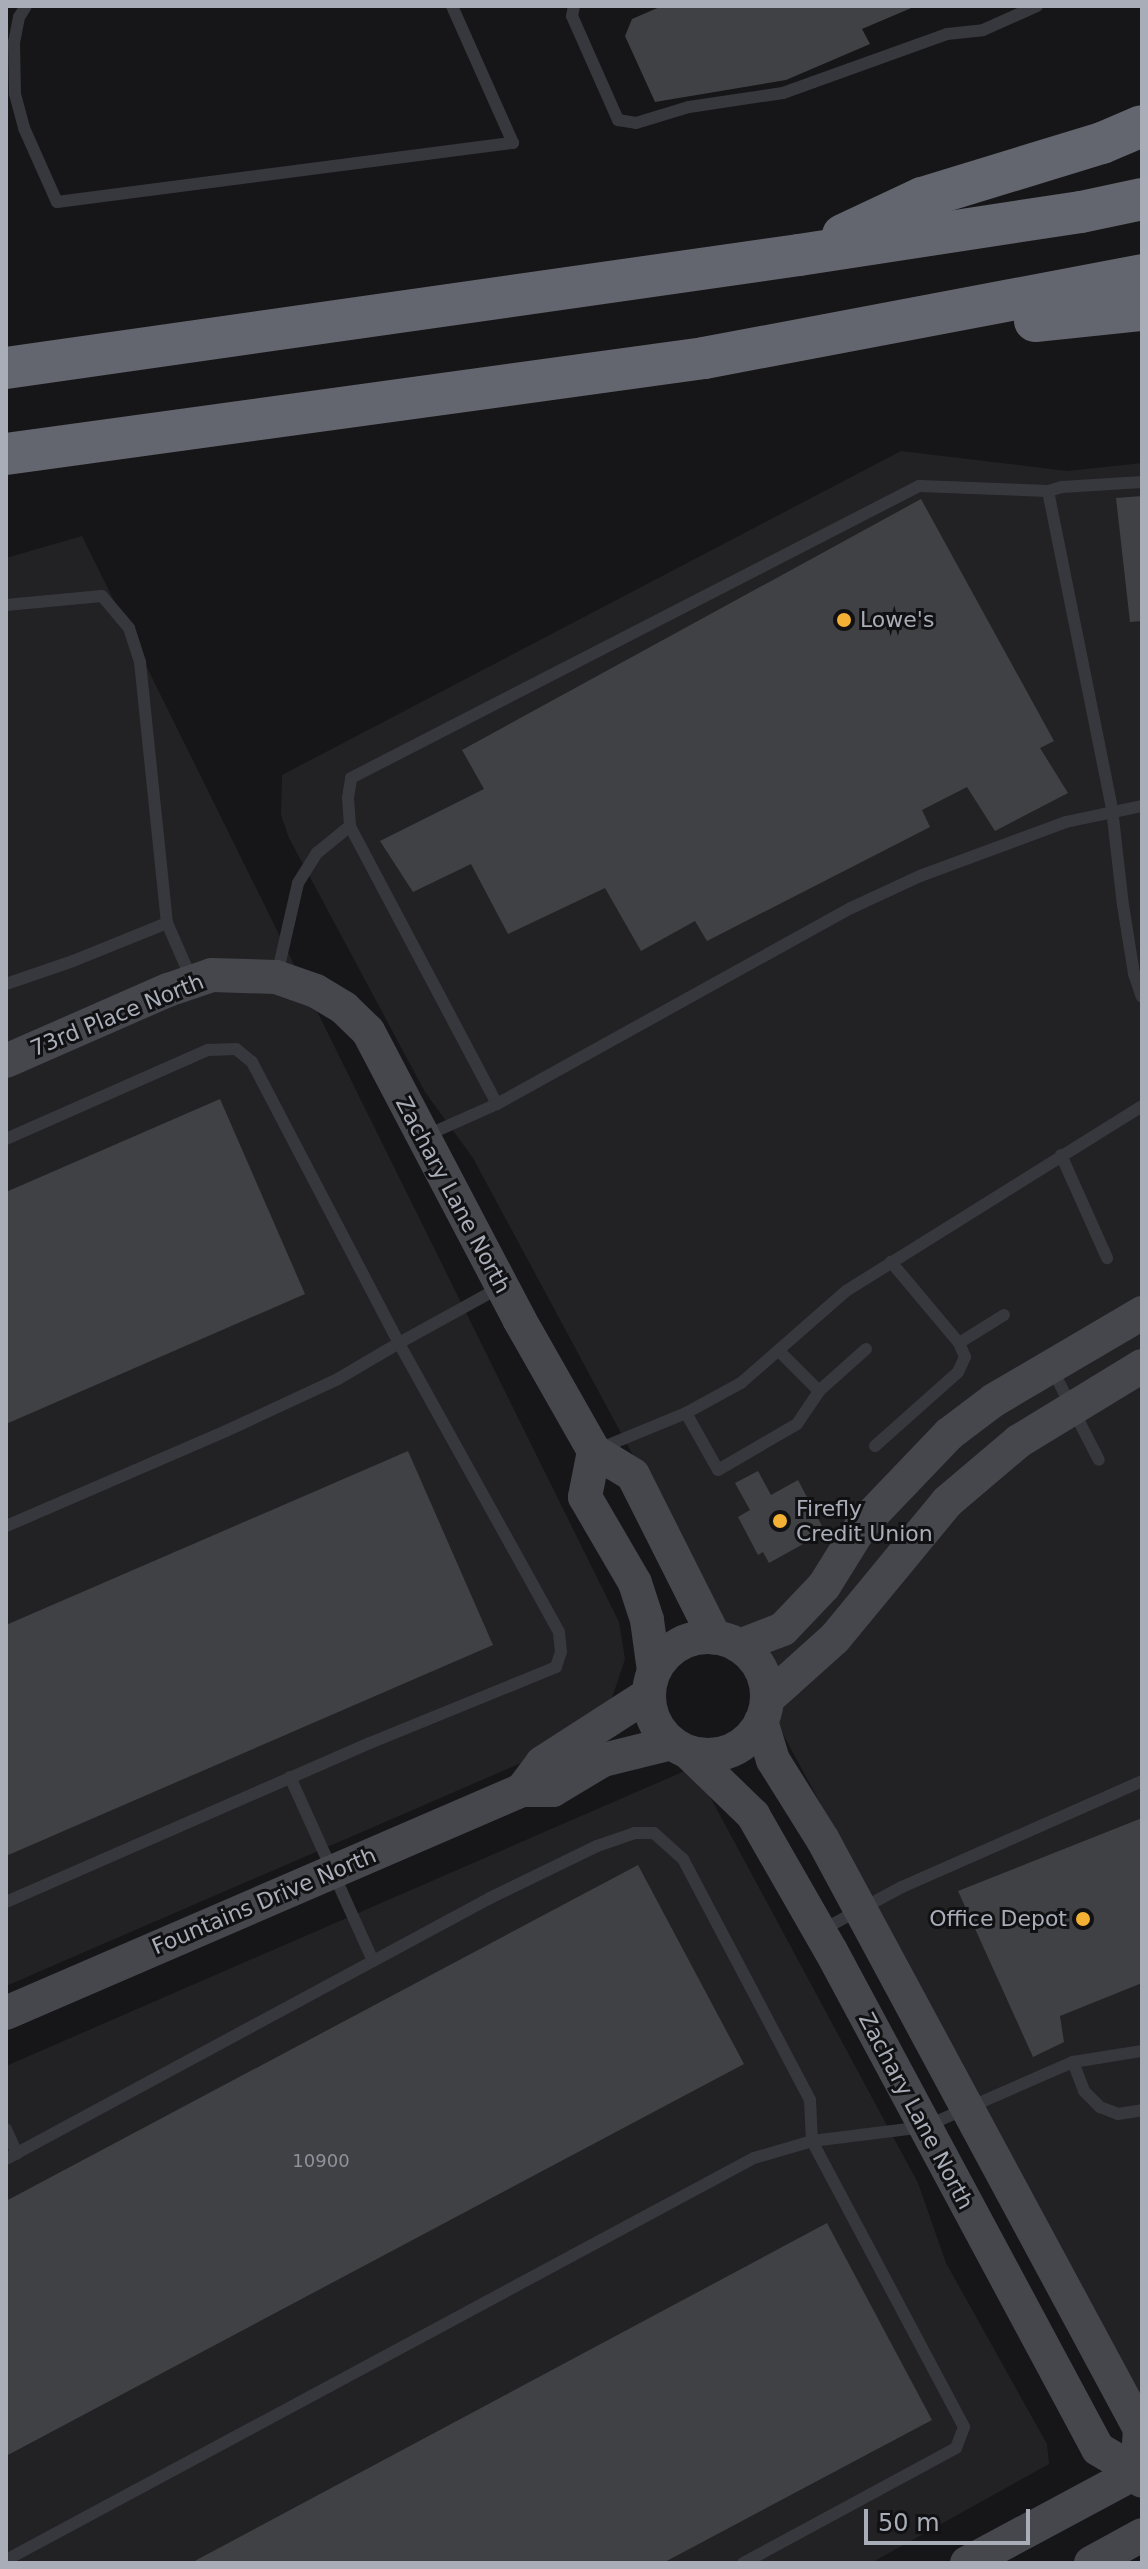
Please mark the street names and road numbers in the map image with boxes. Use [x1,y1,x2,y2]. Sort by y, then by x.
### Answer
street label: 73rd Place North [26,968,208,1062]
street label: Zachary Lane North [390,1092,516,1298]
street label: Fountains Drive North [148,1842,380,1960]
street label: Zachary Lane North [853,2008,979,2214]

